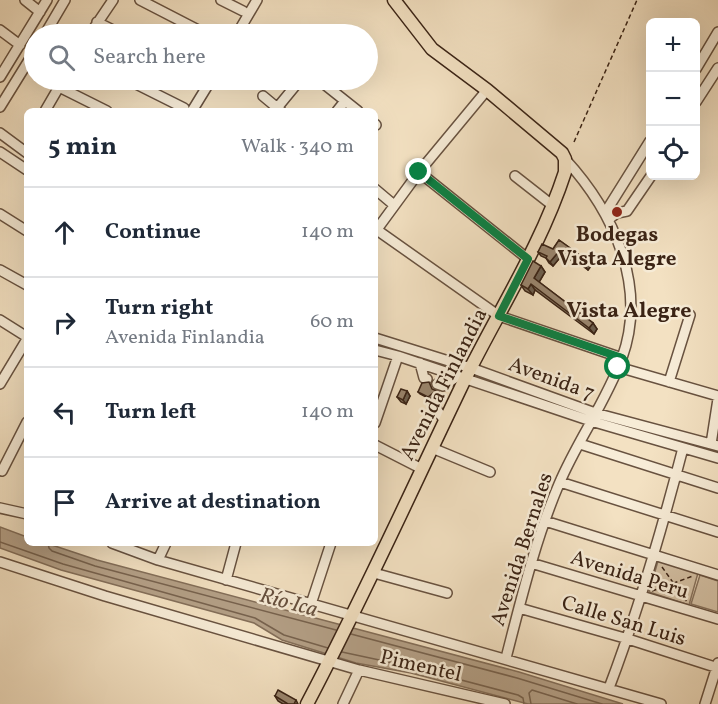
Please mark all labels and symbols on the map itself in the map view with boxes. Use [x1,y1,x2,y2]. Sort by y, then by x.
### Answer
route end [405,158,431,184]
marker: Bodegas Vista Alegre [610,205,624,219]
place label: Bodegas Vista Alegre [557,221,677,274]
district label: Vista Alegre [567,296,691,327]
street label: Avenida Finlandia [393,303,495,466]
street label: Avenida 7 [504,350,599,408]
route start [604,353,630,379]
street label: Avenida Bernales [484,469,561,630]
street label: Avenida Peru [567,544,692,607]
water label: Río Ica [256,581,321,626]
street label: Calle San Luis [558,589,689,654]
street label: Pimentel [377,643,464,690]

